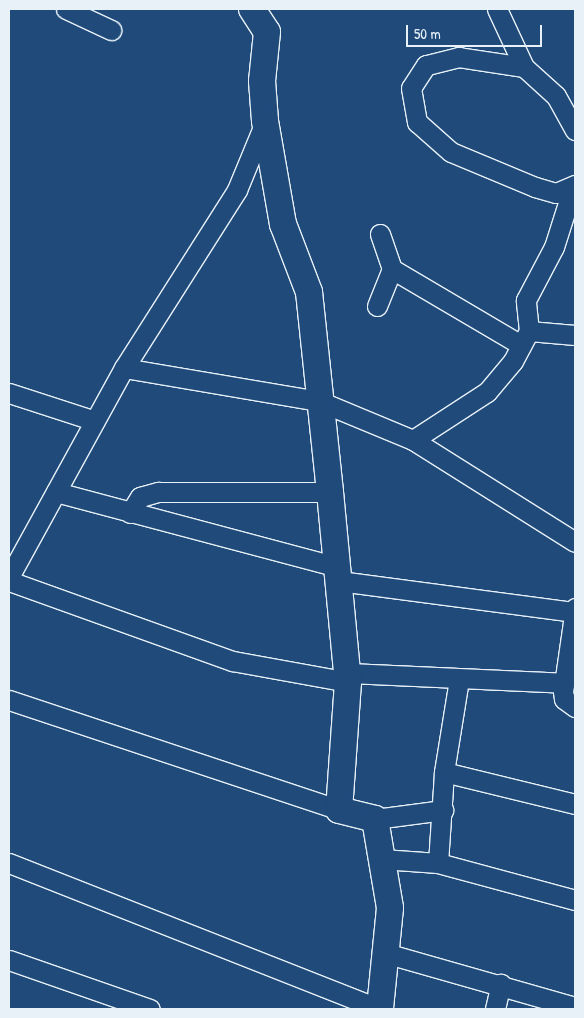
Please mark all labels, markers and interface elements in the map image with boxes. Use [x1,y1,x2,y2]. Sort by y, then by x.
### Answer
scale bar [409,15,545,47]
text: 50 m [414,23,441,44]

